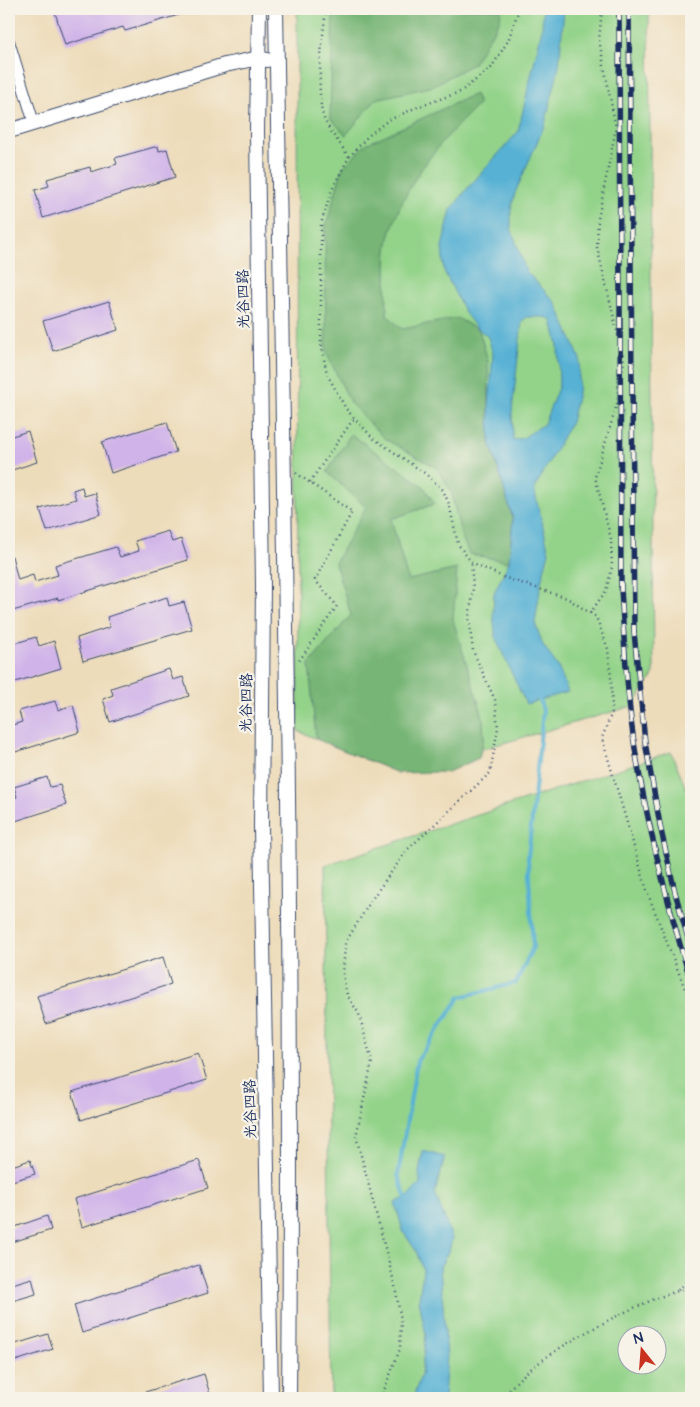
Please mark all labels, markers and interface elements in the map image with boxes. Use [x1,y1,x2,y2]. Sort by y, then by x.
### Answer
street label: 光谷四路 [232,269,255,329]
street label: 光谷四路 [235,673,258,733]
street label: 光谷四路 [239,1079,262,1139]
north arrow [618,1324,668,1374]
text: N [631,1328,646,1349]

